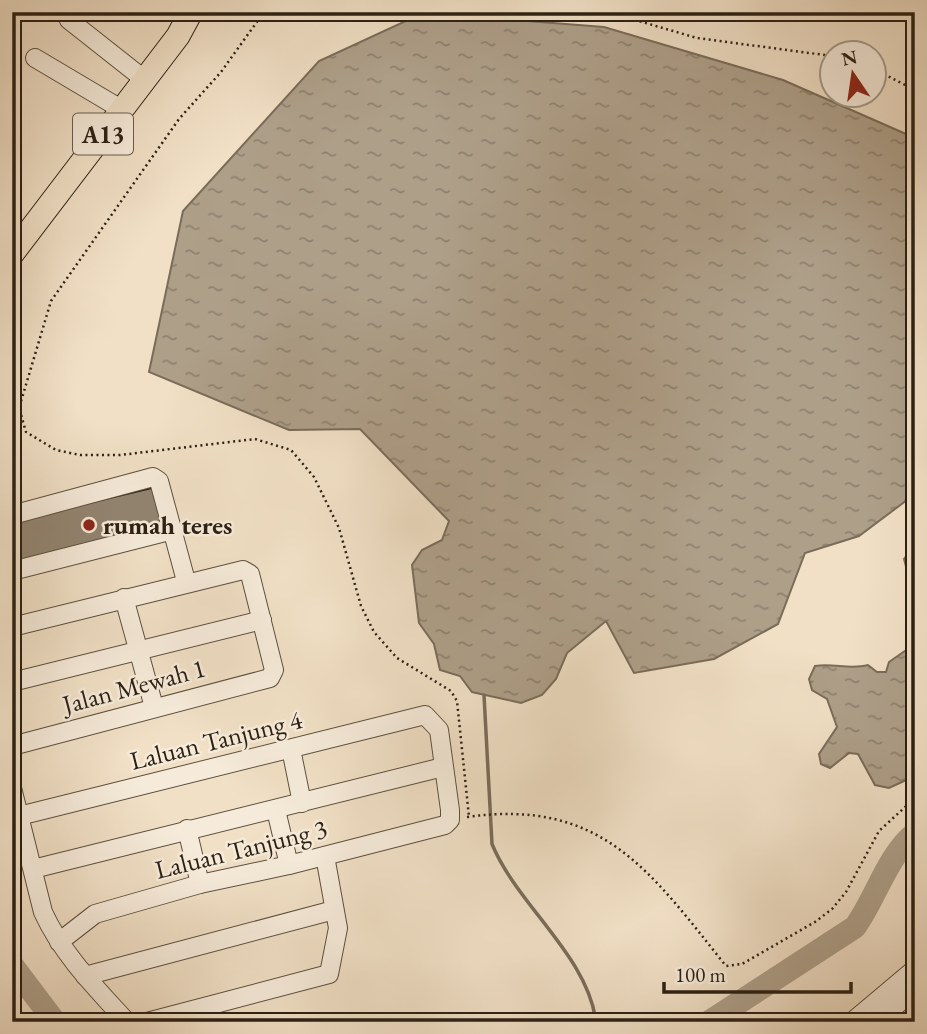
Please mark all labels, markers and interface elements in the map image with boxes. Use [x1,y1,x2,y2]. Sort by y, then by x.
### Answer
north arrow [818,38,888,108]
text: N [839,44,860,72]
road number: A13 [73,114,133,154]
place label: rumah teres [103,508,232,542]
marker: rumah teres [81,517,97,533]
street label: Jalan Mewah 1 [57,651,209,722]
street label: Laluan Tanjung 4 [127,702,306,778]
street label: Laluan Tanjung 3 [152,811,330,887]
scale bar [664,950,852,994]
text: 100 m [675,961,726,988]

